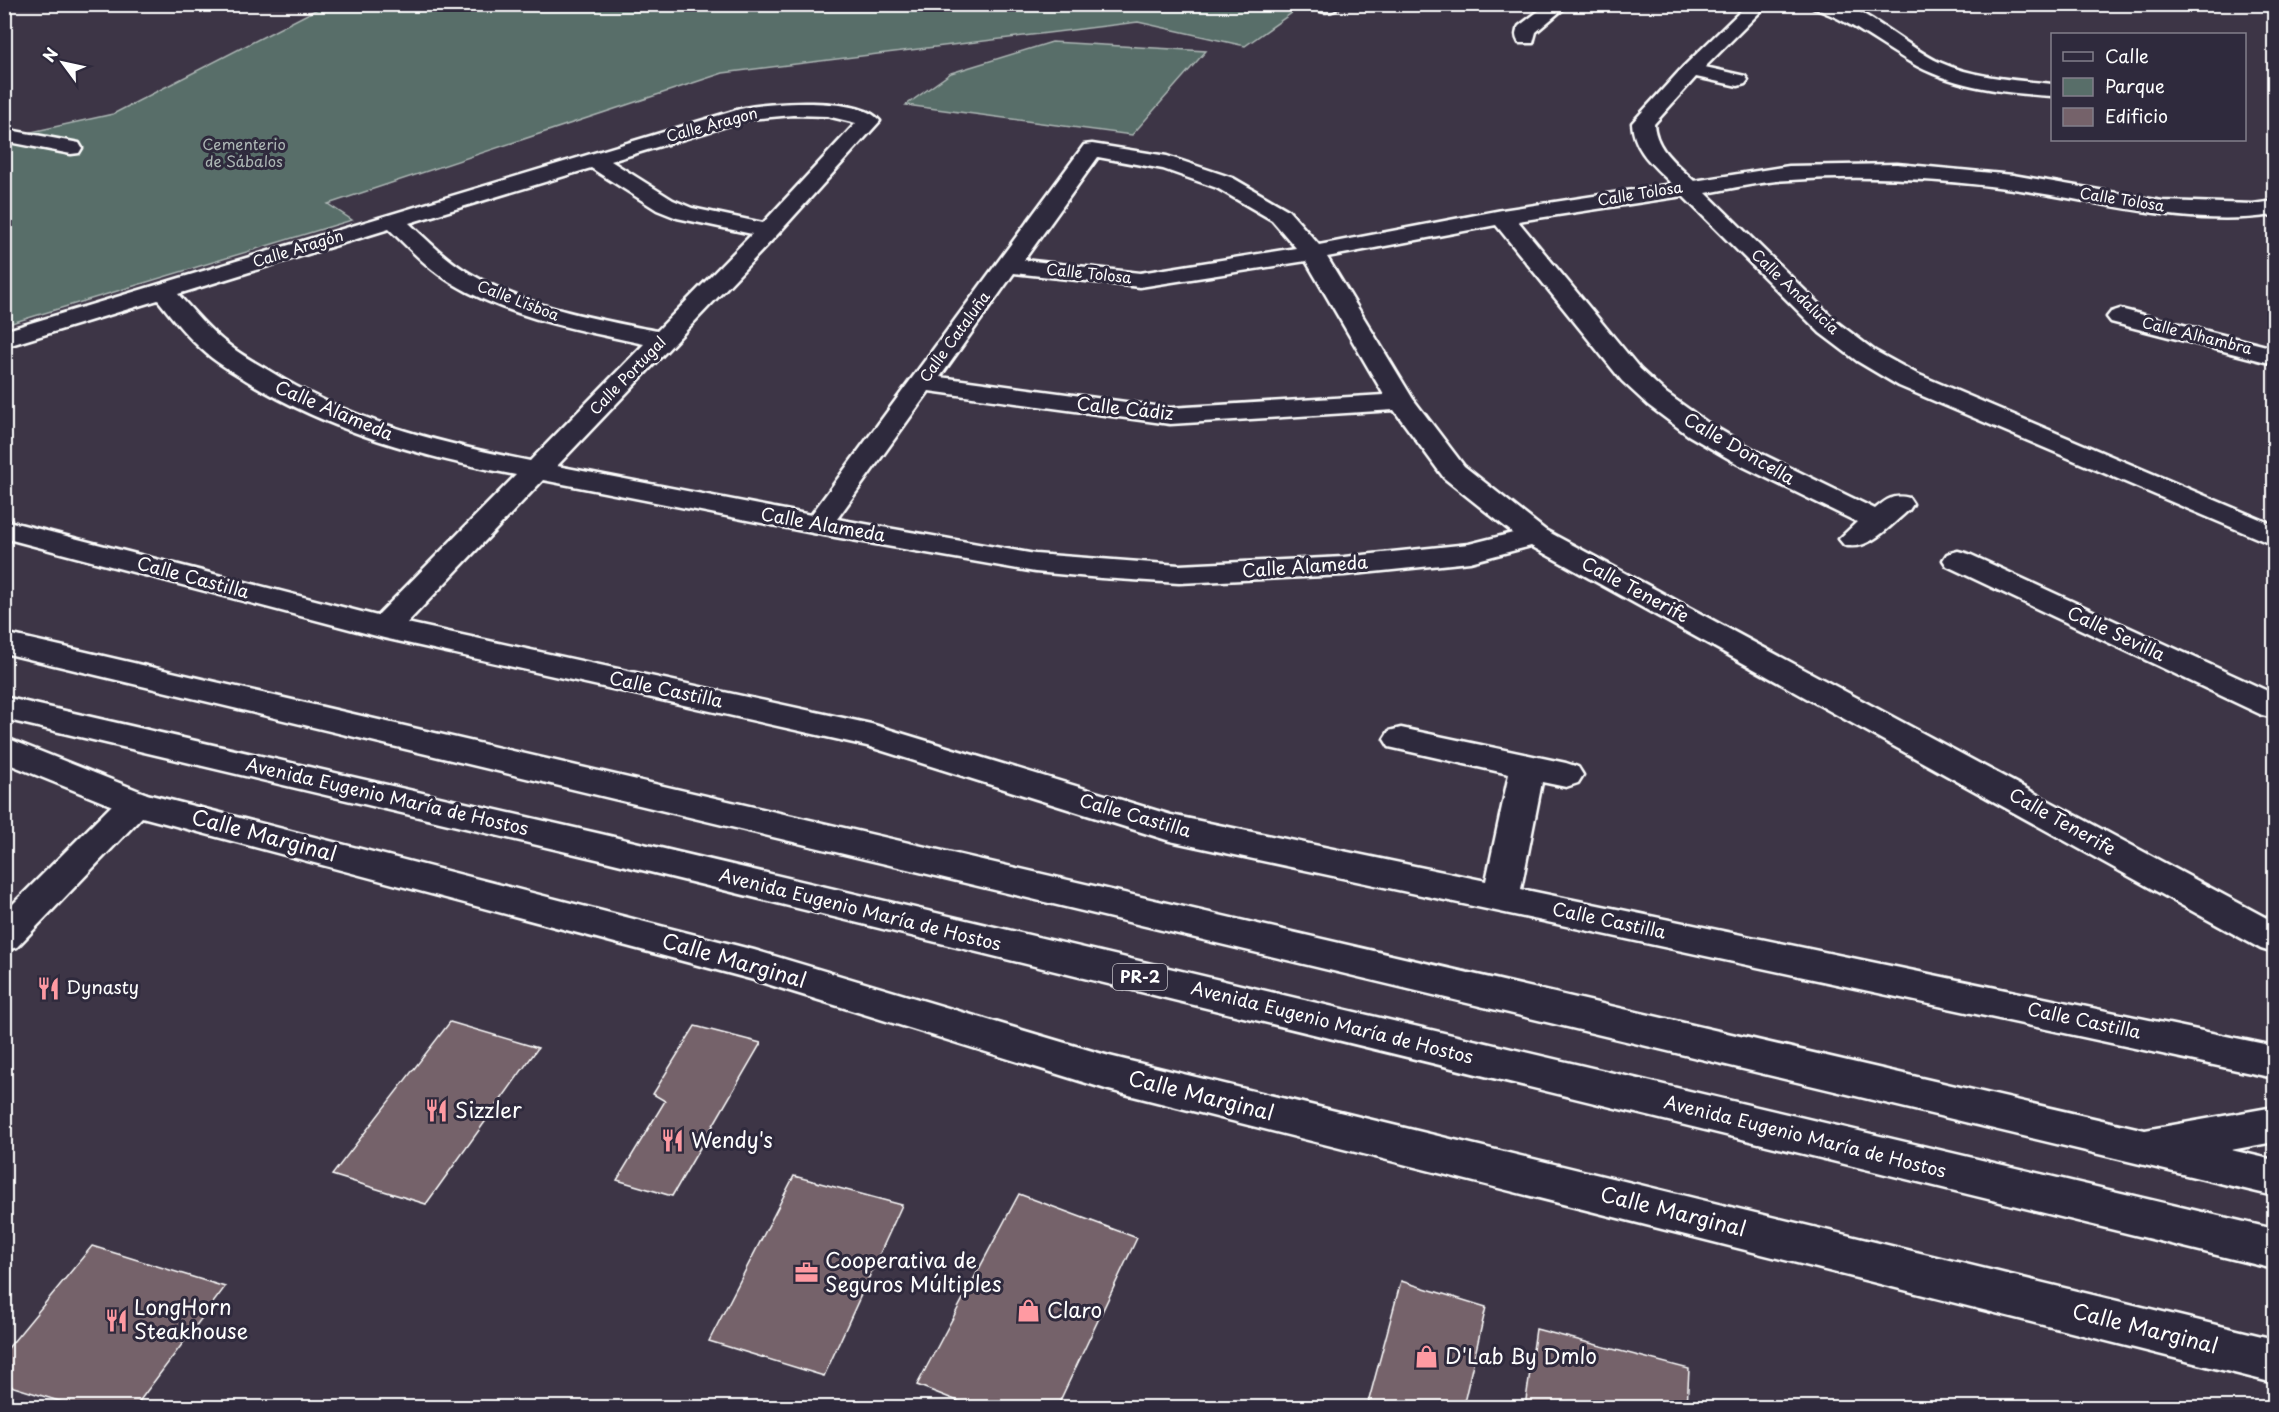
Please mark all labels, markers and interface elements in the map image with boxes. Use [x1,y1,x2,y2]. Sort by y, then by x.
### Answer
north arrow [33,33,93,93]
legend [2051,33,2246,141]
text: N [36,42,63,66]
text: Calle [2105,42,2149,69]
text: Parque [2105,72,2165,99]
street label: Calle Aragon [663,100,760,147]
text: Edificio [2105,102,2168,129]
park label: Cementerio de Sábalos [202,132,286,172]
street label: Calle Tolosa [1596,174,1685,211]
street label: Calle Tolosa [2078,180,2167,217]
street label: Calle Aragón [249,223,346,272]
street label: Calle Andalucía [1747,243,1846,339]
street label: Calle Tolosa [1045,257,1134,288]
street label: Calle Lisboa [474,273,564,326]
street label: Calle Cataluña [913,285,995,386]
street label: Calle Alhambra [2140,310,2256,360]
street label: Calle Portugal [583,330,671,420]
street label: Calle Alameda [271,373,398,447]
street label: Calle Cádiz [1075,389,1175,426]
street label: Calle Doncella [1679,405,1801,491]
street label: Calle Alameda [759,499,888,548]
street label: Calle Alameda [1241,548,1369,583]
street label: Calle Castilla [134,549,253,605]
street label: Calle Tenerife [1577,549,1694,628]
street label: Calle Sevilla [2063,598,2171,667]
street label: Calle Castilla [607,663,726,714]
street label: Avenida Eugenio María de Hostos [243,750,531,841]
street label: Calle Tenerife [2004,780,2121,861]
street label: Calle Castilla [1076,786,1195,844]
street label: Calle Marginal [188,799,341,869]
street label: Avenida Eugenio María de Hostos [717,860,1004,957]
street label: Calle Castilla [1550,894,1669,945]
street label: Calle Marginal [659,923,811,995]
road number: PR-2 [1113,964,1167,990]
place label: Dynasty [66,973,139,1000]
street label: Avenida Eugenio María de Hostos [1189,973,1476,1070]
restaurant icon: Dynasty [35,975,61,1001]
street label: Calle Castilla [2025,994,2144,1045]
street label: Calle Marginal [1125,1061,1278,1128]
street label: Avenida Eugenio María de Hostos [1662,1087,1949,1184]
place label: Sizzler [455,1093,522,1125]
restaurant icon: Sizzler [424,1098,450,1124]
place label: Wendy's [691,1123,773,1155]
restaurant icon: Wendy's [660,1128,686,1154]
street label: Calle Marginal [1597,1177,1750,1244]
place label: Cooperativa de Seguros Múltiples [825,1243,1002,1299]
office icon: Cooperativa de Seguros Múltiples [794,1260,820,1286]
place label: LongHorn Steakhouse [134,1290,248,1346]
place label: Claro [1047,1293,1102,1325]
street label: Calle Marginal [2069,1294,2222,1361]
shop icon: Claro [1016,1298,1042,1324]
restaurant icon: LongHorn Steakhouse [103,1307,129,1333]
place label: D'Lab By Dmlo [1445,1339,1597,1371]
shop icon: D'Lab By Dmlo [1414,1344,1440,1370]

